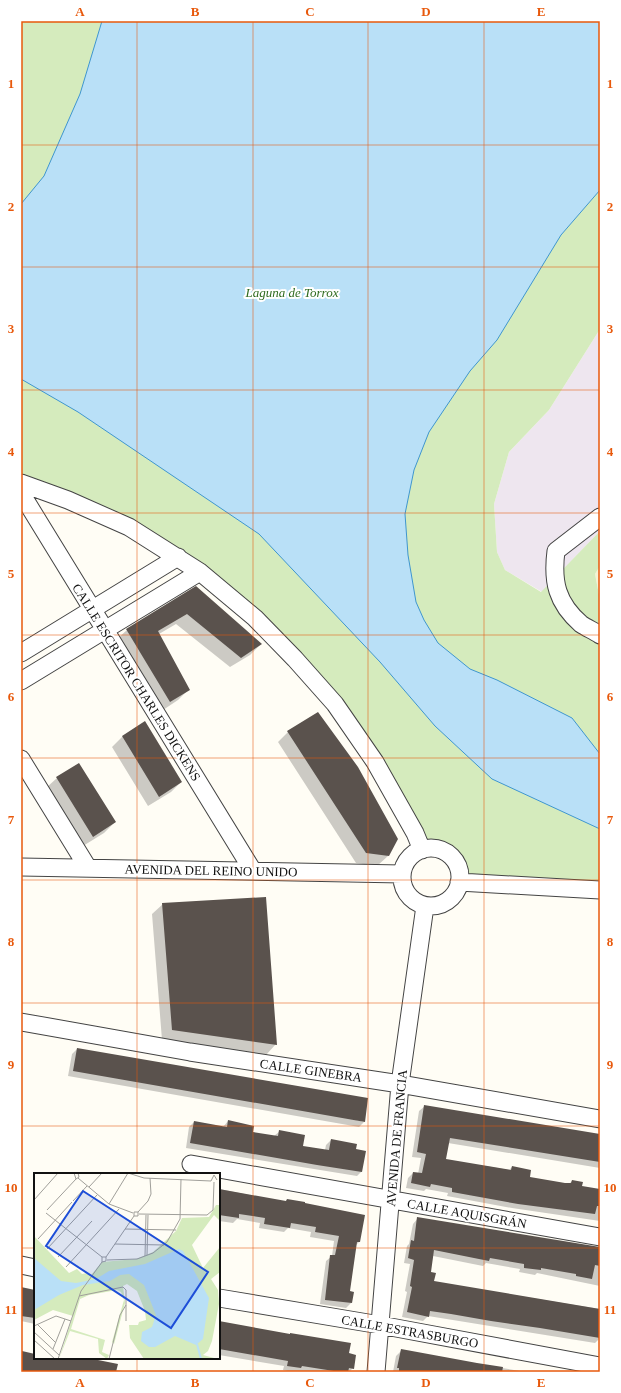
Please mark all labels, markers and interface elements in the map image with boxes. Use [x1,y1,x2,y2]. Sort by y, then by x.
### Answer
text: A [75,4,85,19]
text: B [191,4,200,19]
text: C [305,4,315,19]
text: D [421,4,431,19]
text: E [537,4,545,19]
text: 1 [8,76,14,91]
text: 1 [607,76,613,91]
text: 2 [8,199,14,214]
text: 2 [607,199,613,214]
park label: Laguna de Torrox [245,285,339,300]
text: 3 [8,321,15,336]
text: 3 [607,321,614,336]
text: 4 [8,444,15,459]
text: 4 [607,444,614,459]
text: 5 [8,566,15,581]
text: 5 [607,566,614,581]
street label: CALLE ESCRITOR CHARLES DICKENS [69,581,204,784]
text: 6 [8,689,15,704]
text: 6 [607,689,614,704]
text: 7 [8,812,15,827]
text: 7 [607,812,614,827]
street label: AVENIDA DEL REINO UNIDO [124,861,298,880]
text: 8 [8,934,15,949]
text: 8 [607,934,614,949]
street label: CALLE GINEBRA [259,1056,364,1085]
text: 9 [8,1057,15,1072]
text: 9 [607,1057,614,1072]
street label: AVENIDA DE FRANCIA [383,1068,410,1207]
inset map [34,1173,220,1359]
text: 10 [5,1180,18,1195]
text: 10 [604,1180,617,1195]
street label: CALLE AQUISGRÁN [406,1196,528,1231]
text: 11 [5,1302,17,1317]
text: 11 [604,1302,616,1317]
street label: CALLE ESTRASBURGO [340,1312,480,1351]
text: A [75,1375,85,1390]
text: B [191,1375,200,1390]
text: C [305,1375,315,1390]
text: D [421,1375,431,1390]
text: E [537,1375,545,1390]

